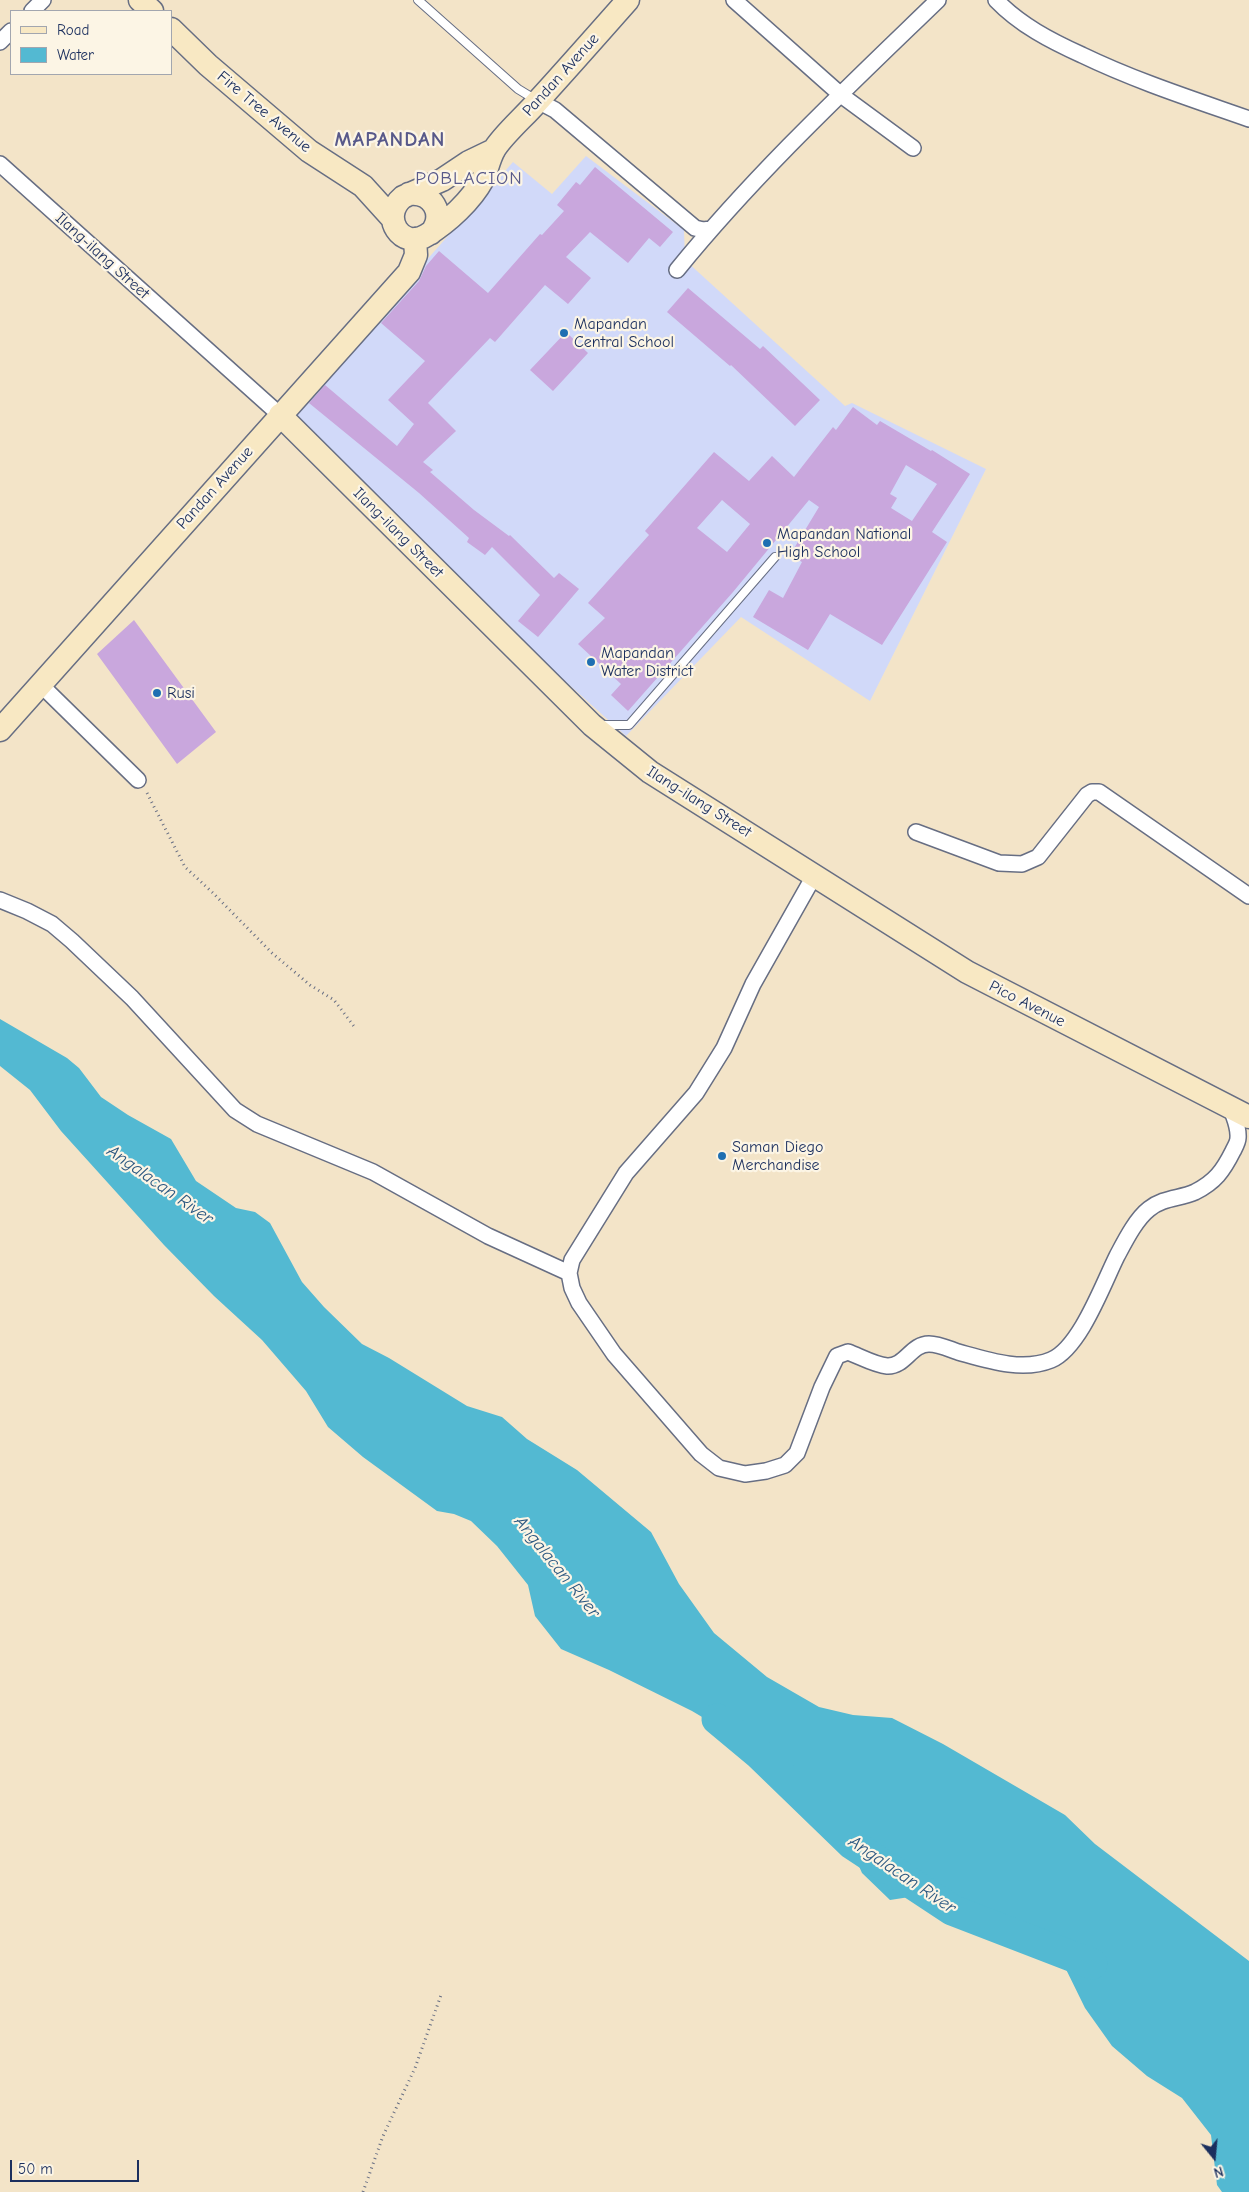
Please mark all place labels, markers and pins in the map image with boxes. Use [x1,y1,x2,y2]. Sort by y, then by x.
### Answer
place label: Mapandan Central School [574,314,674,352]
marker: Mapandan Central School [558,327,570,339]
place label: Mapandan National High School [777,524,911,562]
marker: Mapandan National High School [761,537,773,549]
place label: Mapandan Water District [601,643,693,681]
marker: Mapandan Water District [585,656,597,668]
place label: Rusi [167,683,195,703]
marker: Rusi [151,687,163,699]
place label: Saman Diego Merchandise [732,1137,823,1175]
marker: Saman Diego Merchandise [716,1150,728,1162]

